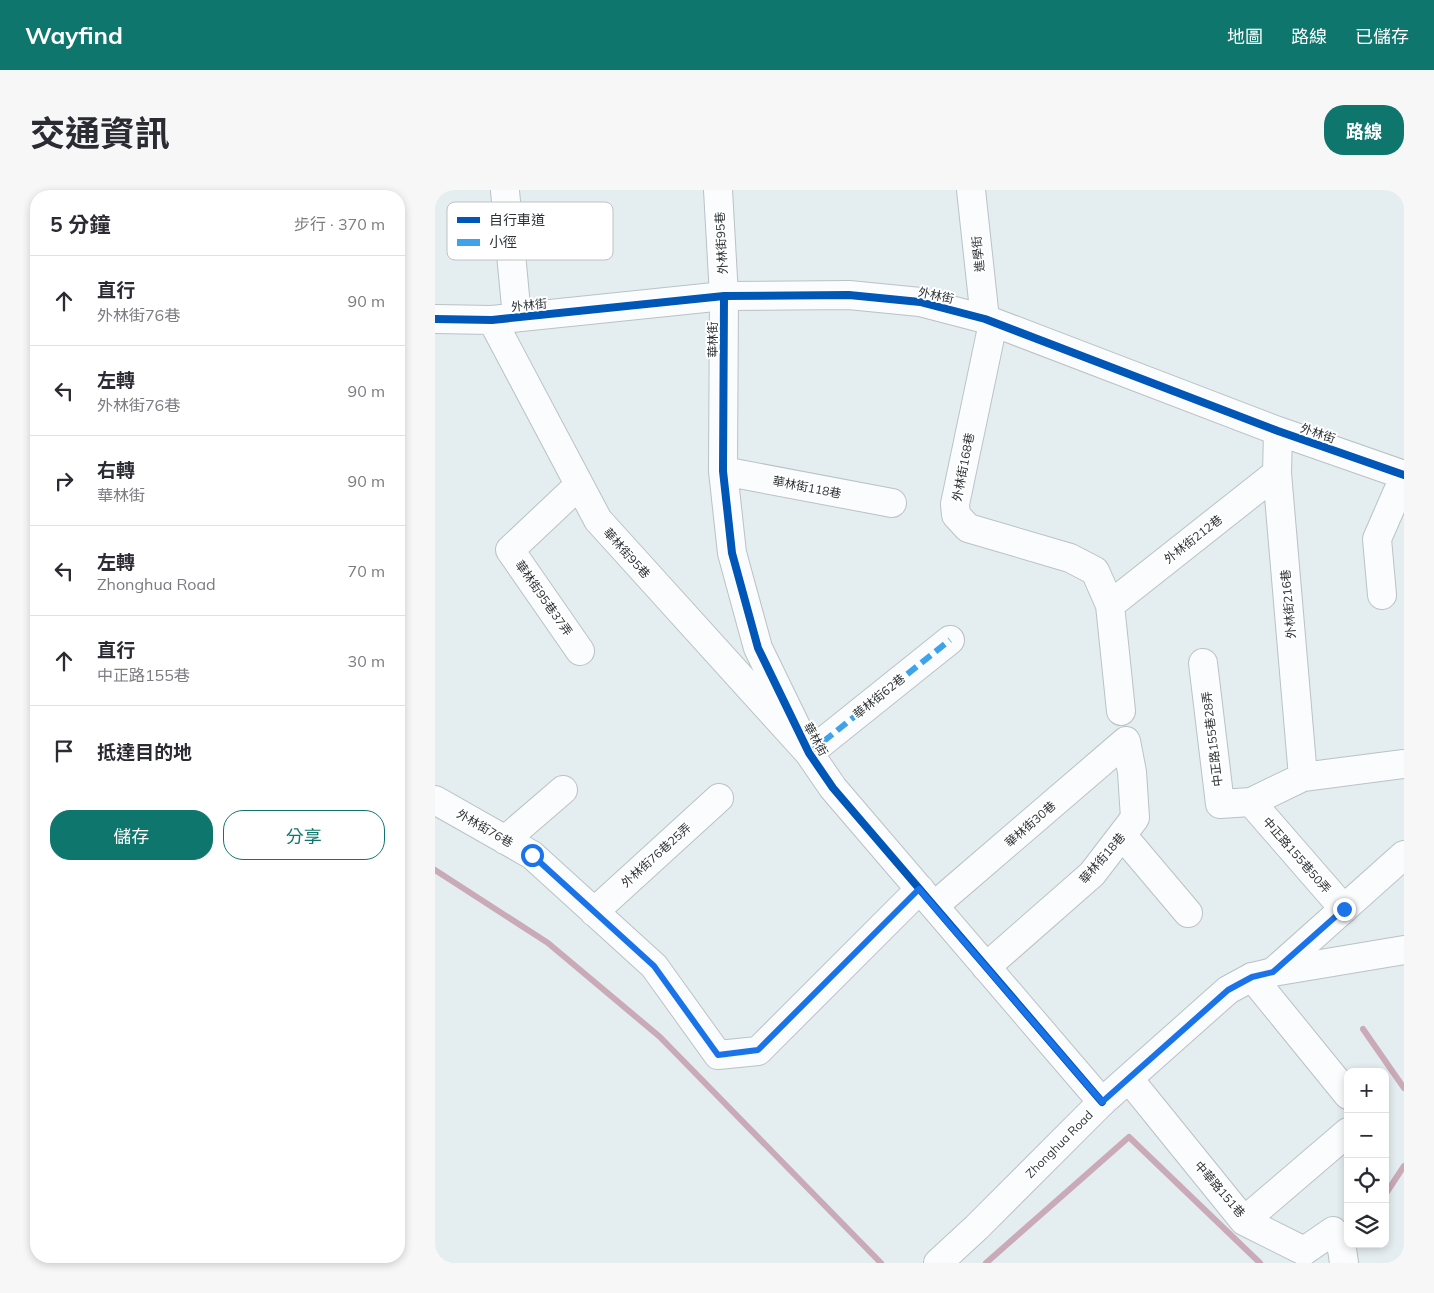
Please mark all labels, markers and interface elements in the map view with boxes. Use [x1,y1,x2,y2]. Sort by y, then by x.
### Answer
text: Wayfind [25,20,123,50]
text: 地圖 [1227,25,1263,48]
text: 路線 [1291,25,1327,48]
text: 已儲存 [1355,25,1409,48]
button: 路線 [1324,105,1404,155]
text: 交通資訊 [30,111,170,155]
legend [447,202,613,260]
text: 5 分鐘 [50,211,110,237]
text: 自行車道 [489,211,545,229]
street label: 外林街95巷 [712,211,730,275]
text: 步行 · 370 m [294,214,385,234]
text: 小徑 [489,233,517,251]
street label: 進學街 [969,235,987,273]
text: 直行 [97,278,135,302]
street label: 外林街 [917,284,955,306]
icon: ahead [50,287,78,315]
text: 90 m [348,291,385,311]
street label: 外林街 [510,296,548,314]
text: 外林街76巷 [97,305,180,325]
street label: 華林街 [705,322,720,358]
text: 左轉 [97,368,135,392]
icon: left [50,377,78,405]
text: 90 m [348,381,385,401]
text: 外林街76巷 [97,395,180,415]
street label: 外林街 [1299,420,1337,446]
street label: 外林街168巷 [949,431,977,503]
text: 右轉 [97,458,135,482]
icon: right [50,467,78,495]
text: 90 m [348,471,385,491]
street label: 華林街118巷 [771,473,843,501]
text: 華林街 [97,485,145,505]
street label: 外林街212巷 [1161,512,1225,566]
street label: 華林街95巷 [601,525,653,581]
text: 左轉 [97,550,135,574]
icon: left [50,557,78,585]
street label: 華林街95巷37弄 [512,557,576,639]
text: 70 m [348,561,385,581]
street label: 外林街216巷 [1277,569,1299,639]
text: Zhonghua Road [97,574,216,594]
text: 直行 [97,638,135,662]
icon: ahead [50,647,78,675]
text: 30 m [348,651,385,671]
text: 中正路155巷 [97,665,190,685]
street label: 華林街62巷 [850,671,908,721]
street label: 中正路155巷28弄 [1199,690,1225,788]
street label: 華林街 [801,720,831,758]
icon: arrive [50,737,78,765]
text: 抵達目的地 [97,740,192,764]
street label: 華林街30巷 [1002,798,1058,850]
street label: 外林街76巷 [454,806,516,850]
button: 儲存 [50,810,213,860]
button: 分享 [223,810,385,860]
street label: 中正路155巷50弄 [1260,814,1334,896]
street label: 外林街76巷25弄 [618,820,694,890]
street label: 華林街18巷 [1076,830,1128,886]
route start [521,844,544,867]
route end [1333,898,1356,921]
map controls [1344,1068,1389,1248]
button: + [1344,1068,1389,1113]
street label: Zhonghua Road [1022,1107,1096,1181]
button: − [1344,1113,1389,1158]
street label: 中華路151巷 [1192,1158,1248,1220]
button: locate [1344,1158,1389,1203]
button: layers [1344,1203,1389,1248]

